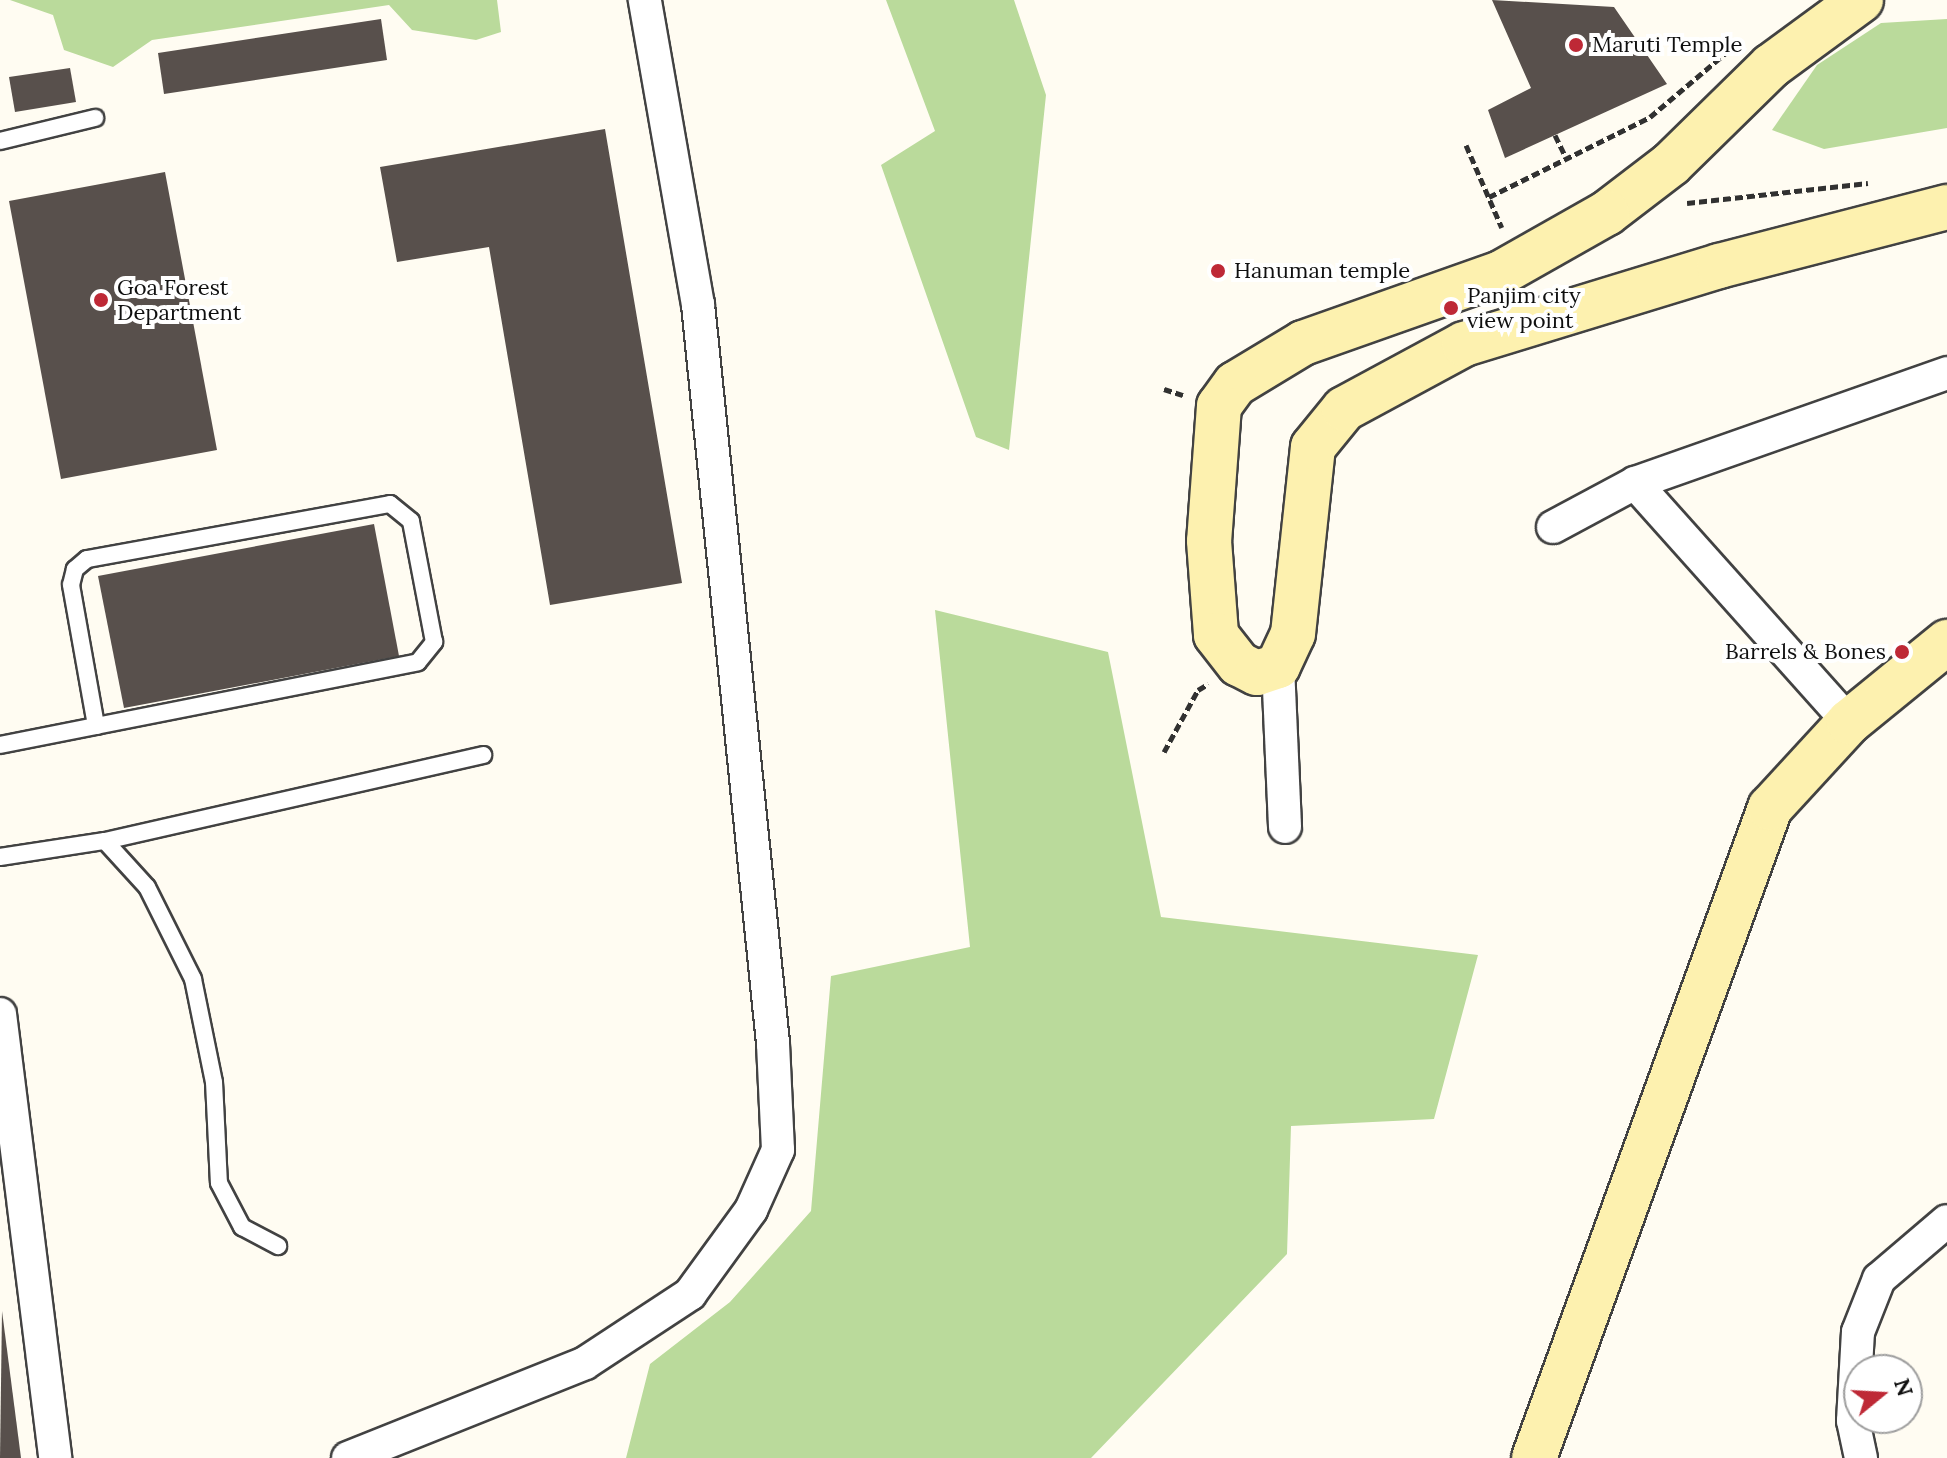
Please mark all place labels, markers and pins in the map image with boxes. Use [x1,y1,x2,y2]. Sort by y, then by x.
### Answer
place label: Maruti Temple [1592,32,1742,58]
marker: Maruti Temple [1567,36,1585,54]
place label: Hanuman temple [1234,258,1410,284]
marker: Hanuman temple [1209,262,1227,280]
place label: Goa Forest Department [117,274,241,326]
place label: Panjim city view point [1467,282,1581,334]
marker: Goa Forest Department [92,291,110,309]
marker: Panjim city view point [1442,299,1460,317]
place label: Barrels & Bones [1725,639,1886,665]
marker: Barrels & Bones [1893,643,1911,661]

